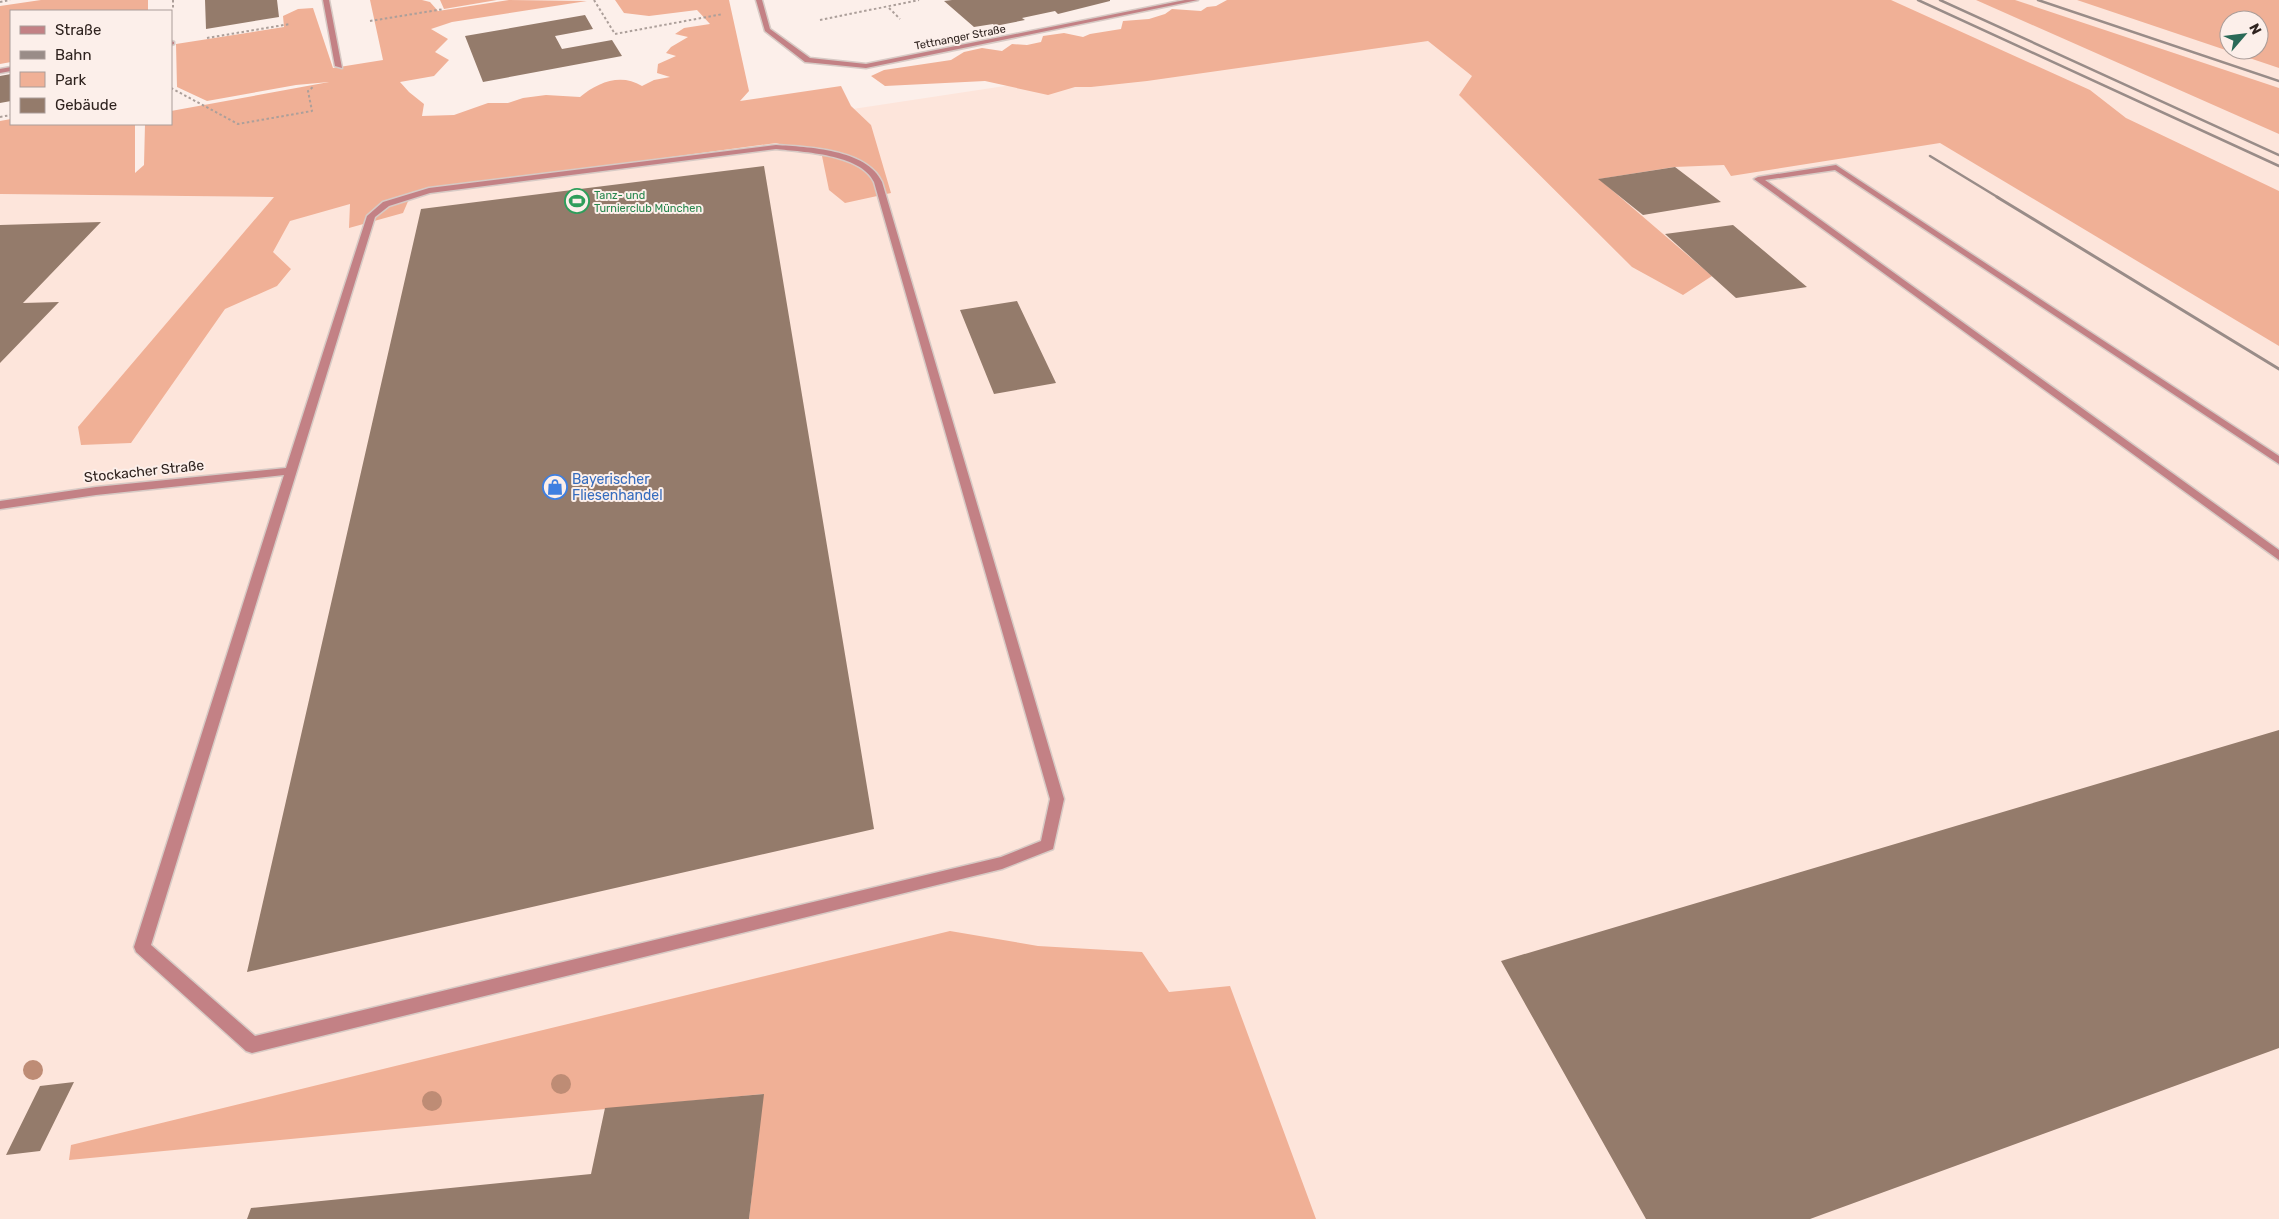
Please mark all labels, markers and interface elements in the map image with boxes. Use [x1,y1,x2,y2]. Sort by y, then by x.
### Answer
legend [10,10,172,125]
north arrow [2219,10,2269,60]
text: Straße [55,21,101,39]
text: N [2245,21,2265,38]
street label: Tettnanger Straße [913,22,1007,53]
text: Bahn [55,46,92,64]
text: Park [55,71,86,89]
text: Gebäude [55,96,117,114]
sports icon: Tanz- und Turnierclub München [564,188,590,214]
place label: Tanz- und Turnierclub München [594,189,702,215]
street label: Stockacher Straße [83,457,205,486]
place label: Bayerischer Fliesenhandel [572,471,663,504]
shop icon: Bayerischer Fliesenhandel [542,474,568,500]

